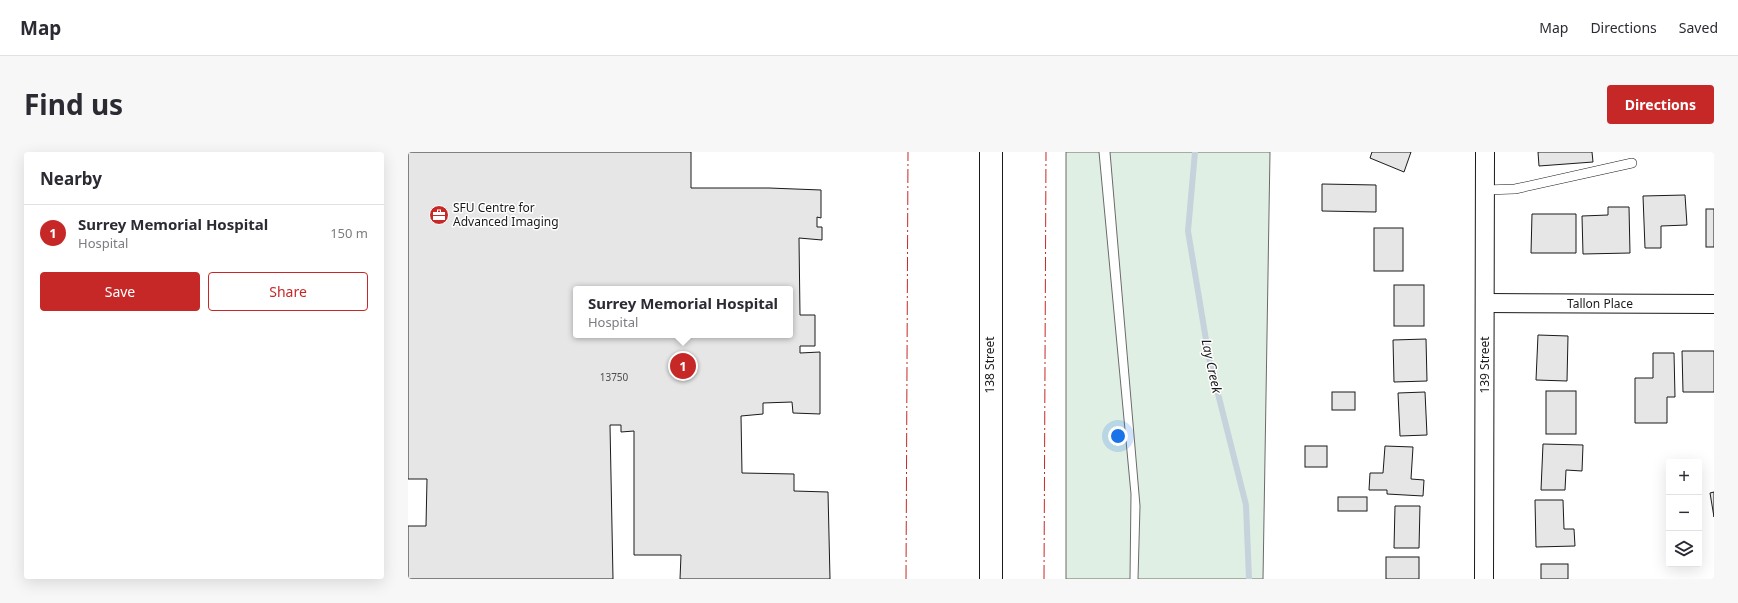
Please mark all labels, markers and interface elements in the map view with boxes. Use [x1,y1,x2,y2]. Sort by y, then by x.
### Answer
text: Map [20,15,61,41]
text: Map [1539,18,1568,37]
text: Directions [1590,18,1657,37]
text: Saved [1679,18,1718,37]
text: Find us [24,85,123,123]
button: Directions [1607,85,1714,124]
text: Nearby [40,167,102,190]
place label: SFU Centre for Advanced Imaging [453,199,559,230]
office icon: SFU Centre for Advanced Imaging [428,204,450,226]
text: Surrey Memorial Hospital [78,214,268,234]
text: 1 [49,224,57,242]
text: 150 m [330,224,368,242]
text: Hospital [78,234,128,252]
button: Save [40,272,200,311]
button: Share [208,272,368,311]
popup [573,286,793,338]
text: Surrey Memorial Hospital [588,293,778,313]
street label: Tallon Place [1567,295,1633,312]
text: Hospital [588,313,638,331]
street label: 138 Street [981,336,998,394]
street label: 139 Street [1476,336,1493,394]
water label: Lay Creek [1197,337,1227,395]
pin: 1 [670,351,696,381]
house number: 13750 [600,370,629,384]
your location [1108,426,1128,446]
map controls [1666,459,1702,567]
button: + [1666,459,1702,495]
button: − [1666,495,1702,531]
button: layers [1666,531,1702,567]

